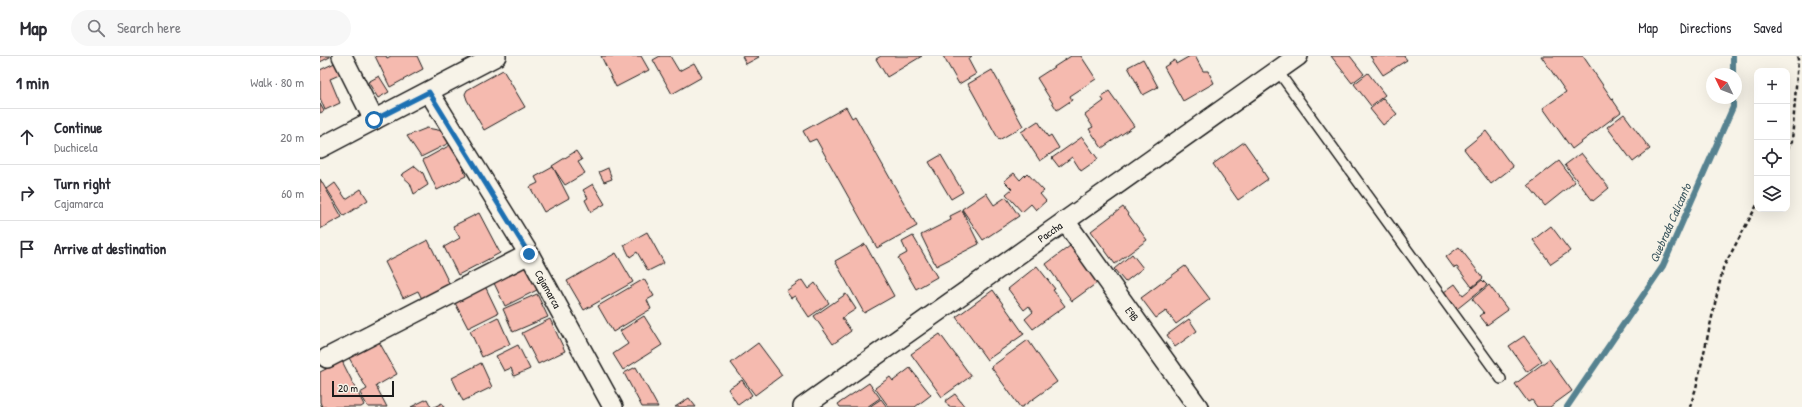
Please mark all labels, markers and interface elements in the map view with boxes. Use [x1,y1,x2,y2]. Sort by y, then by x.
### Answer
search box [71,10,351,46]
text: Map [20,15,47,41]
icon: search [85,17,107,39]
text: Search here [117,17,181,38]
text: Map [1638,18,1658,37]
text: Directions [1680,18,1731,37]
text: Saved [1753,18,1782,37]
north arrow [1706,68,1742,104]
map controls [1754,68,1790,212]
button: + [1754,68,1790,104]
text: 1 min [16,71,49,94]
text: Walk · 80 m [250,73,304,91]
button: − [1754,104,1790,140]
route start [365,111,383,129]
text: Continue [54,117,102,138]
icon: ahead [16,126,38,148]
text: 20 m [280,128,304,146]
text: Duchicela [54,138,98,156]
button: locate [1754,140,1790,176]
text: Turn right [54,173,110,194]
button: layers [1754,176,1790,212]
water label: Quebrada Calicanto [1645,180,1695,265]
icon: right [16,182,38,204]
text: 60 m [281,184,304,202]
text: Cajamarca [54,194,103,212]
street label: Paccha [1035,218,1066,245]
icon: arrive [16,238,38,260]
text: Arrive at destination [54,238,166,259]
route end [520,245,538,263]
street label: Cajamarca [532,267,565,311]
street label: E9B [1122,304,1142,324]
scale bar [332,379,394,398]
text: 20 m [338,381,358,395]

